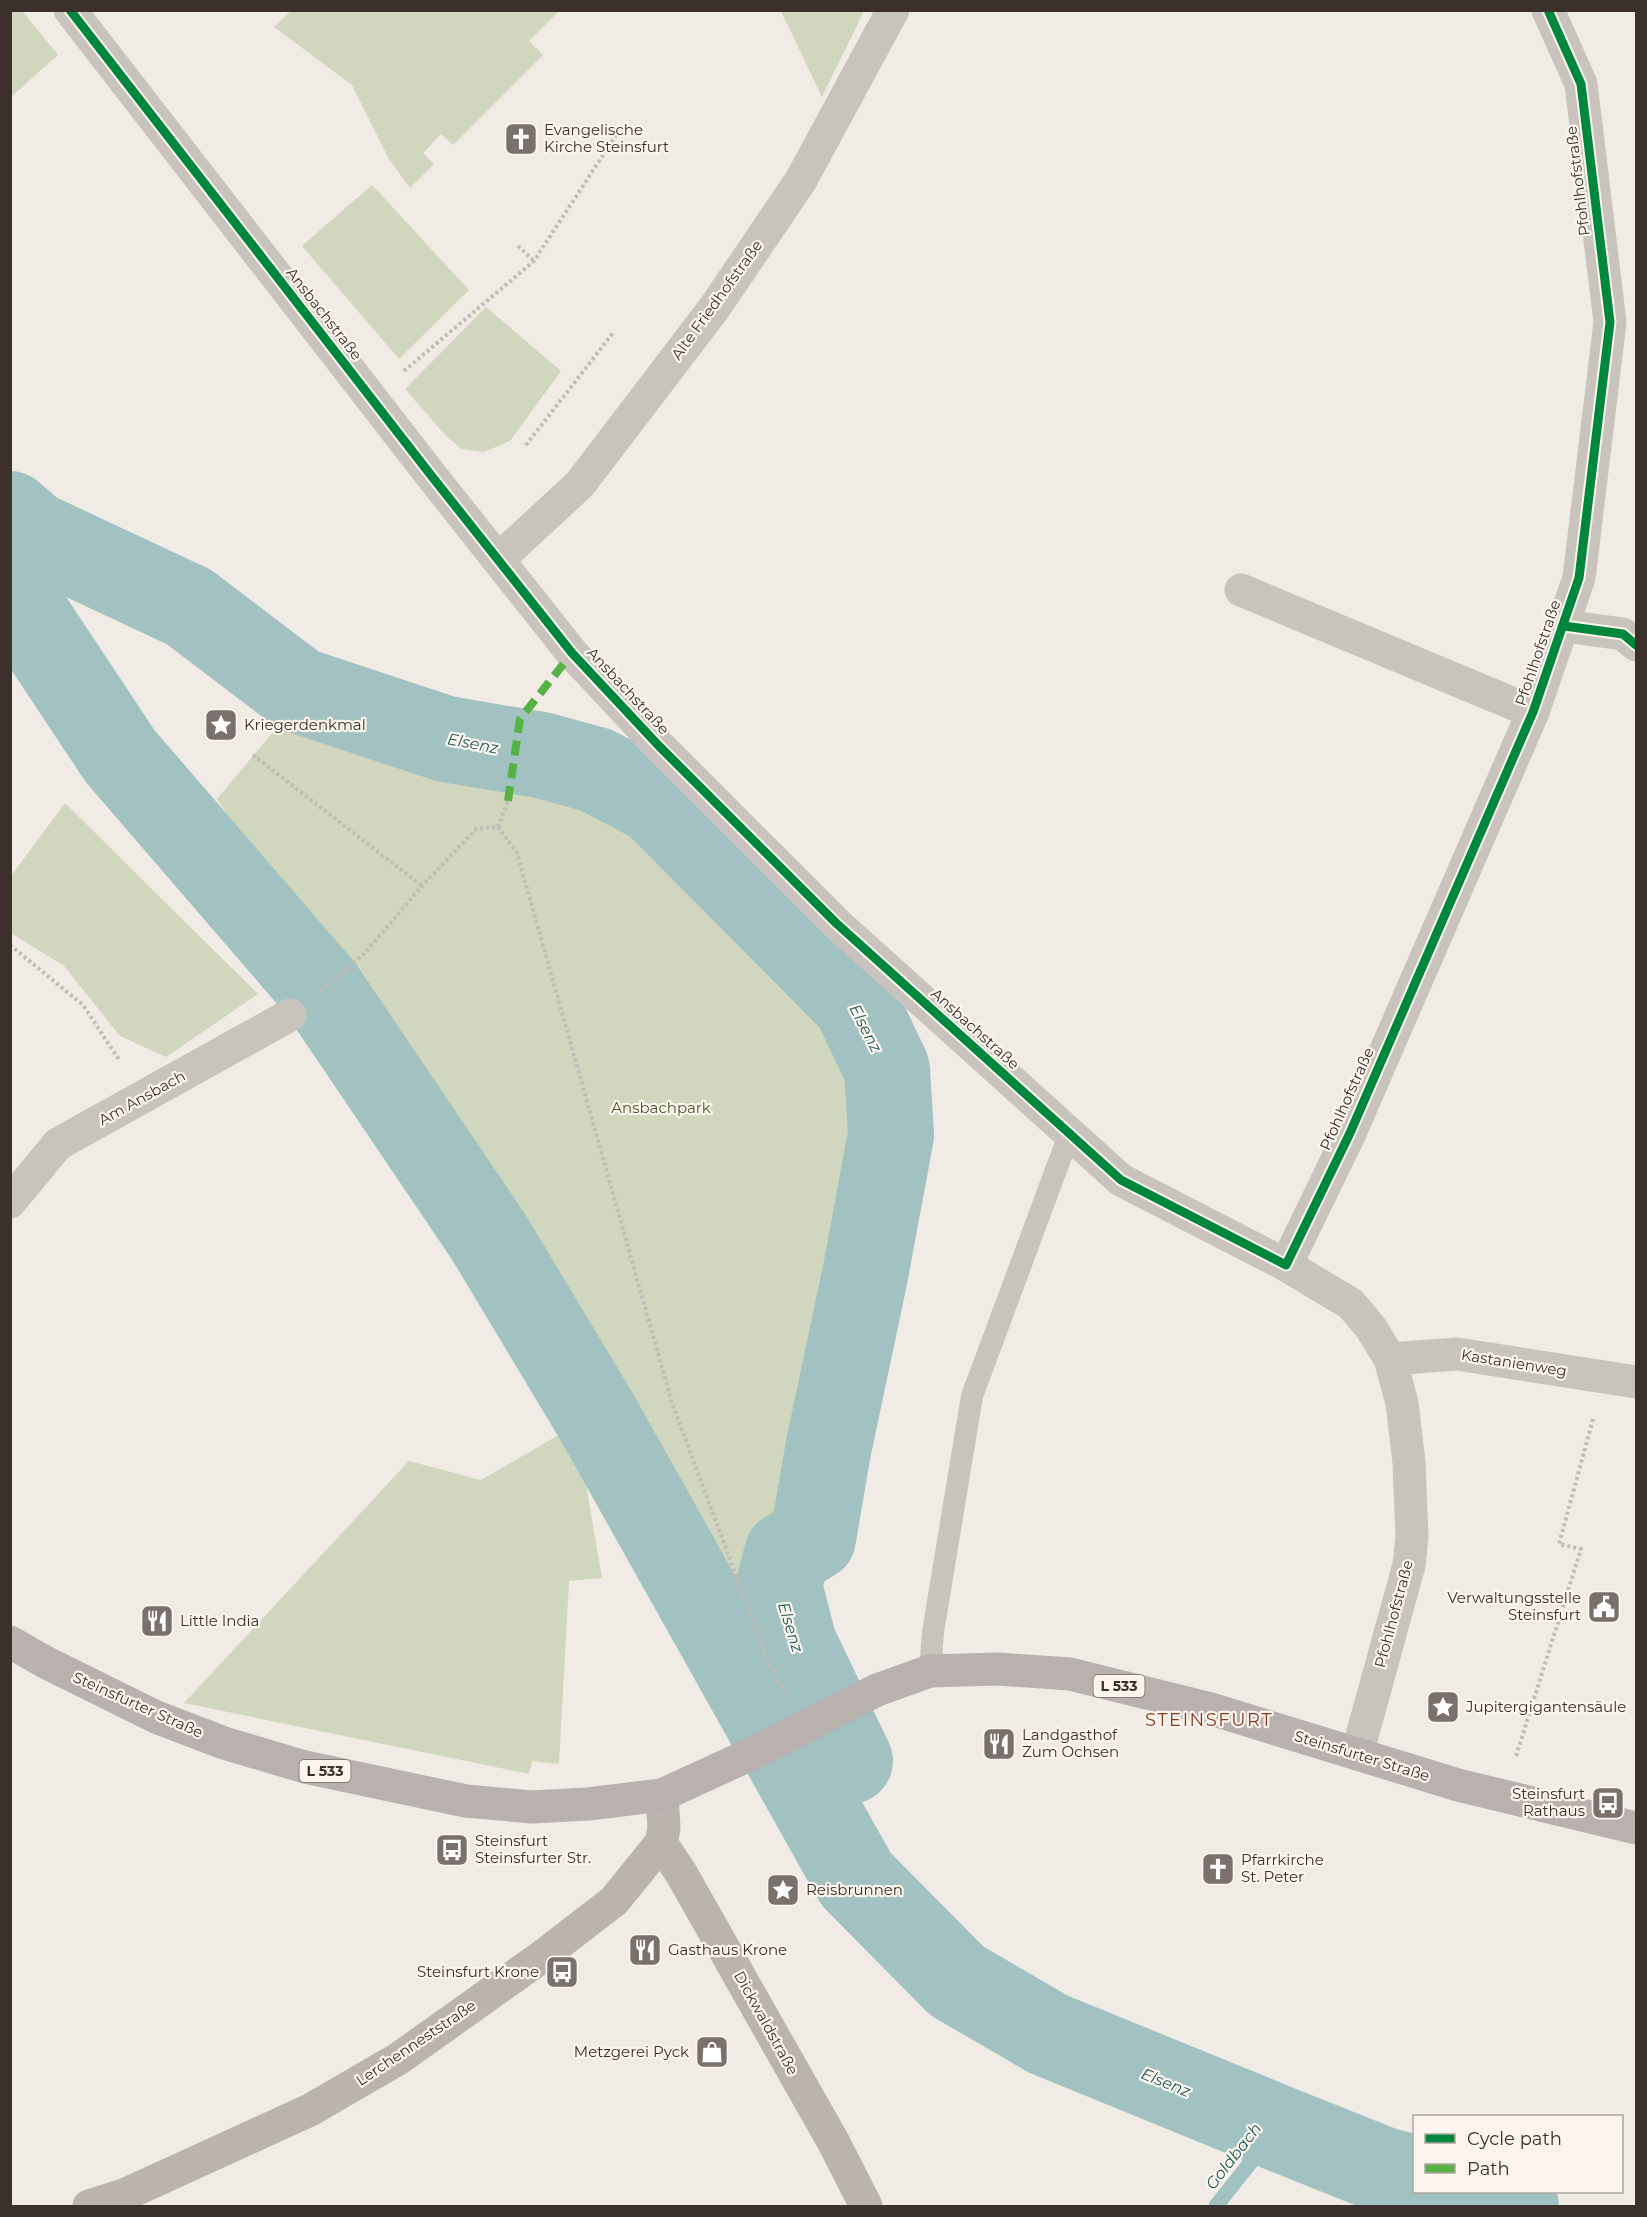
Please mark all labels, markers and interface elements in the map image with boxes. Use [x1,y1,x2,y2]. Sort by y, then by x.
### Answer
place label: Evangelische Kirche Steinsfurt [544,120,669,156]
church icon: Evangelische Kirche Steinsfurt [503,121,539,157]
street label: Pfohlhofstraße [1561,125,1594,237]
street label: Alte Friedhofstraße [667,236,766,363]
street label: Ansbachstraße [282,264,366,364]
street label: Pfohlhofstraße [1511,597,1565,708]
street label: Ansbachstraße [583,643,674,738]
place icon: Kriegerdenkmal [203,707,239,743]
place label: Kriegerdenkmal [244,715,366,734]
water label: Elsenz [446,729,501,758]
street label: Ansbachstraße [927,984,1023,1073]
water label: Elsenz [845,1001,886,1056]
street label: Pfohlhofstraße [1315,1044,1378,1153]
street label: Am Ansbach [95,1066,188,1129]
park label: Ansbachpark [611,1098,711,1117]
street label: Kastanienweg [1460,1345,1568,1380]
street label: Pfohlhofstraße [1370,1558,1417,1670]
place label: Verwaltungsstelle Steinsfurt [1447,1588,1581,1624]
public building icon: Verwaltungsstelle Steinsfurt [1586,1589,1622,1625]
water label: Elsenz [774,1600,807,1655]
restaurant icon: Little India [139,1603,175,1639]
place label: Little India [180,1611,259,1630]
street label: Steinsfurter Straße [70,1667,206,1742]
road number: L 533 [1094,1675,1144,1697]
place icon: Jupitergigantensäule [1425,1689,1461,1725]
place label: Jupitergigantensäule [1465,1697,1626,1716]
district label: STEINSFURT [1145,1709,1273,1731]
place label: Landgasthof Zum Ochsen [1022,1725,1119,1761]
restaurant icon: Landgasthof Zum Ochsen [981,1726,1017,1762]
street label: Steinsfurter Straße [1292,1726,1432,1785]
road number: L 533 [300,1760,350,1782]
place label: Steinsfurt Rathaus [1512,1784,1585,1820]
bus stop icon: Steinsfurt Rathaus [1590,1785,1626,1821]
place label: Steinsfurt Steinsfurter Str. [475,1831,591,1867]
bus stop icon: Steinsfurt Steinsfurter Str. [434,1832,470,1868]
place label: Pfarrkirche St. Peter [1241,1850,1324,1886]
church icon: Pfarrkirche St. Peter [1200,1851,1236,1887]
place icon: Reisbrunnen [765,1872,801,1908]
place label: Reisbrunnen [806,1880,903,1899]
restaurant icon: Gasthaus Krone [627,1932,663,1968]
place label: Gasthaus Krone [668,1940,787,1959]
bus stop icon: Steinsfurt Krone [544,1954,580,1990]
place label: Steinsfurt Krone [417,1962,539,1981]
street label: Dickwaldstraße [730,1967,803,2078]
street label: Lerchenneststraße [352,1995,479,2090]
shop icon: Metzgerei Pyck [694,2034,730,2070]
place label: Metzgerei Pyck [574,2042,689,2061]
water label: Elsenz [1138,2064,1194,2101]
legend [1413,2115,1623,2193]
water label: Goldbach [1202,2119,1265,2193]
text: Cycle path [1467,2128,1562,2150]
text: Path [1467,2158,1510,2180]

